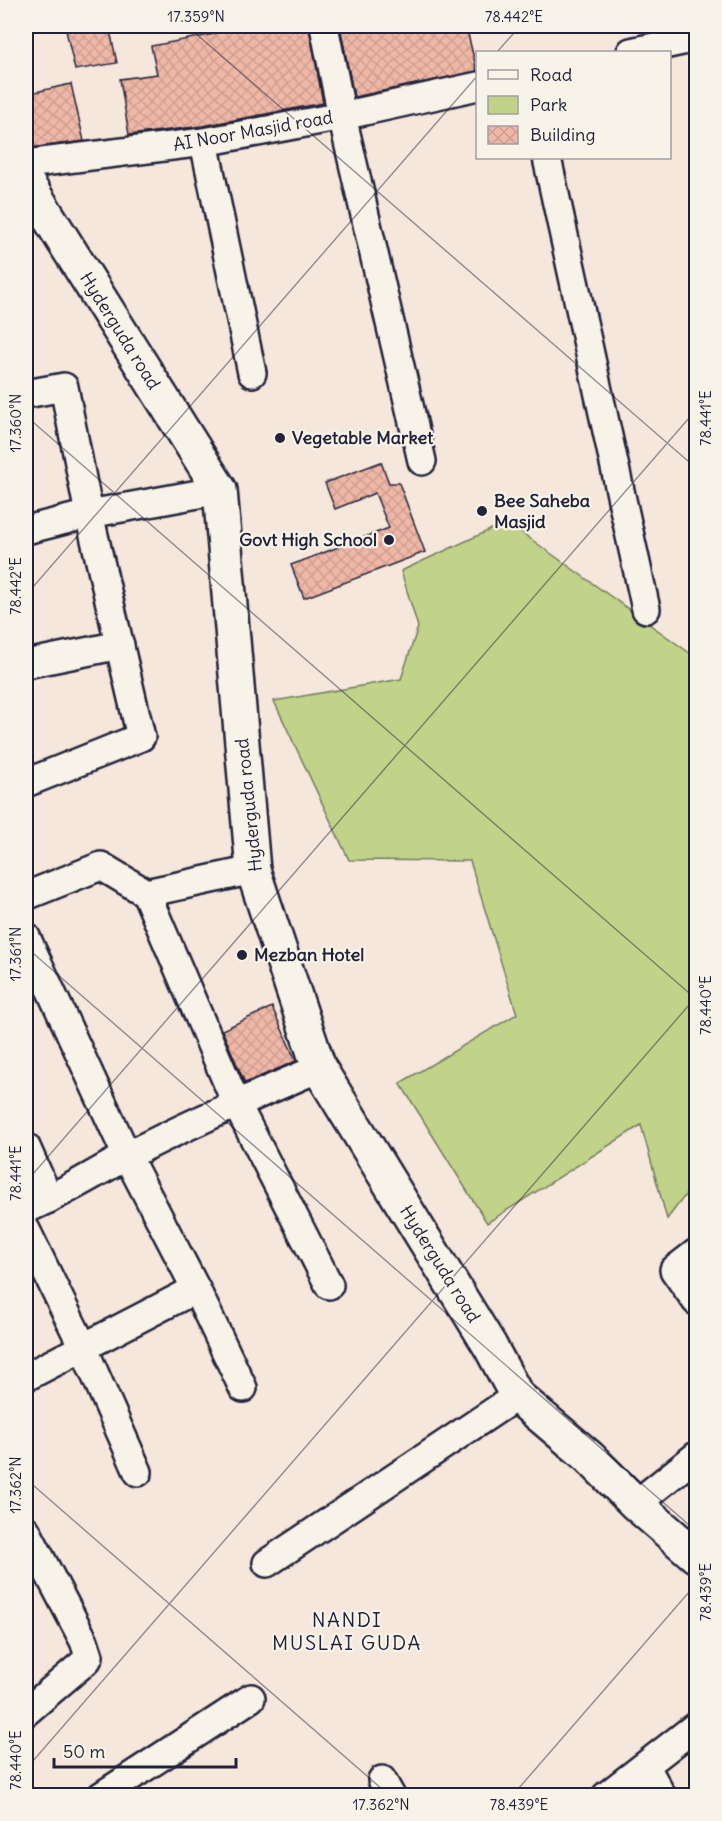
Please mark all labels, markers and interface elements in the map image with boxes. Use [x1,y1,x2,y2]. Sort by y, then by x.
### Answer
text: 17.359°N [167,7,225,26]
text: 78.442°E [485,7,543,26]
legend [476,51,671,159]
text: Road [530,63,573,86]
text: Park [530,93,567,116]
street label: AI Noor Masjid road [171,105,335,156]
text: Building [530,123,595,146]
street label: Hyderguda road [75,268,166,394]
text: 78.441°E [696,390,715,446]
text: 17.360°N [6,394,25,452]
place label: Vegetable Market [292,426,434,449]
marker: Vegetable Market [273,431,287,445]
place label: Bee Saheba Masjid [494,489,590,533]
marker: Bee Saheba Masjid [475,504,489,518]
place label: Govt High School [239,528,377,551]
marker: Govt High School [382,533,396,547]
text: 78.442°E [6,557,25,615]
street label: Hyderguda road [230,737,267,873]
text: 17.361°N [6,927,25,981]
place label: Mezban Hotel [254,943,364,966]
marker: Mezban Hotel [235,948,249,962]
text: 78.440°E [696,975,715,1035]
text: 78.441°E [6,1145,25,1201]
street label: Hyderguda road [395,1201,486,1327]
text: 17.362°N [6,1456,25,1514]
text: 78.439°E [696,1563,715,1621]
district label: NANDI MUSLAI GUDA [272,1607,422,1655]
text: 78.440°E [6,1730,25,1790]
scale bar [54,1731,236,1769]
text: 50 m [63,1740,105,1763]
text: 17.362°N [352,1795,410,1814]
text: 78.439°E [490,1795,548,1814]

